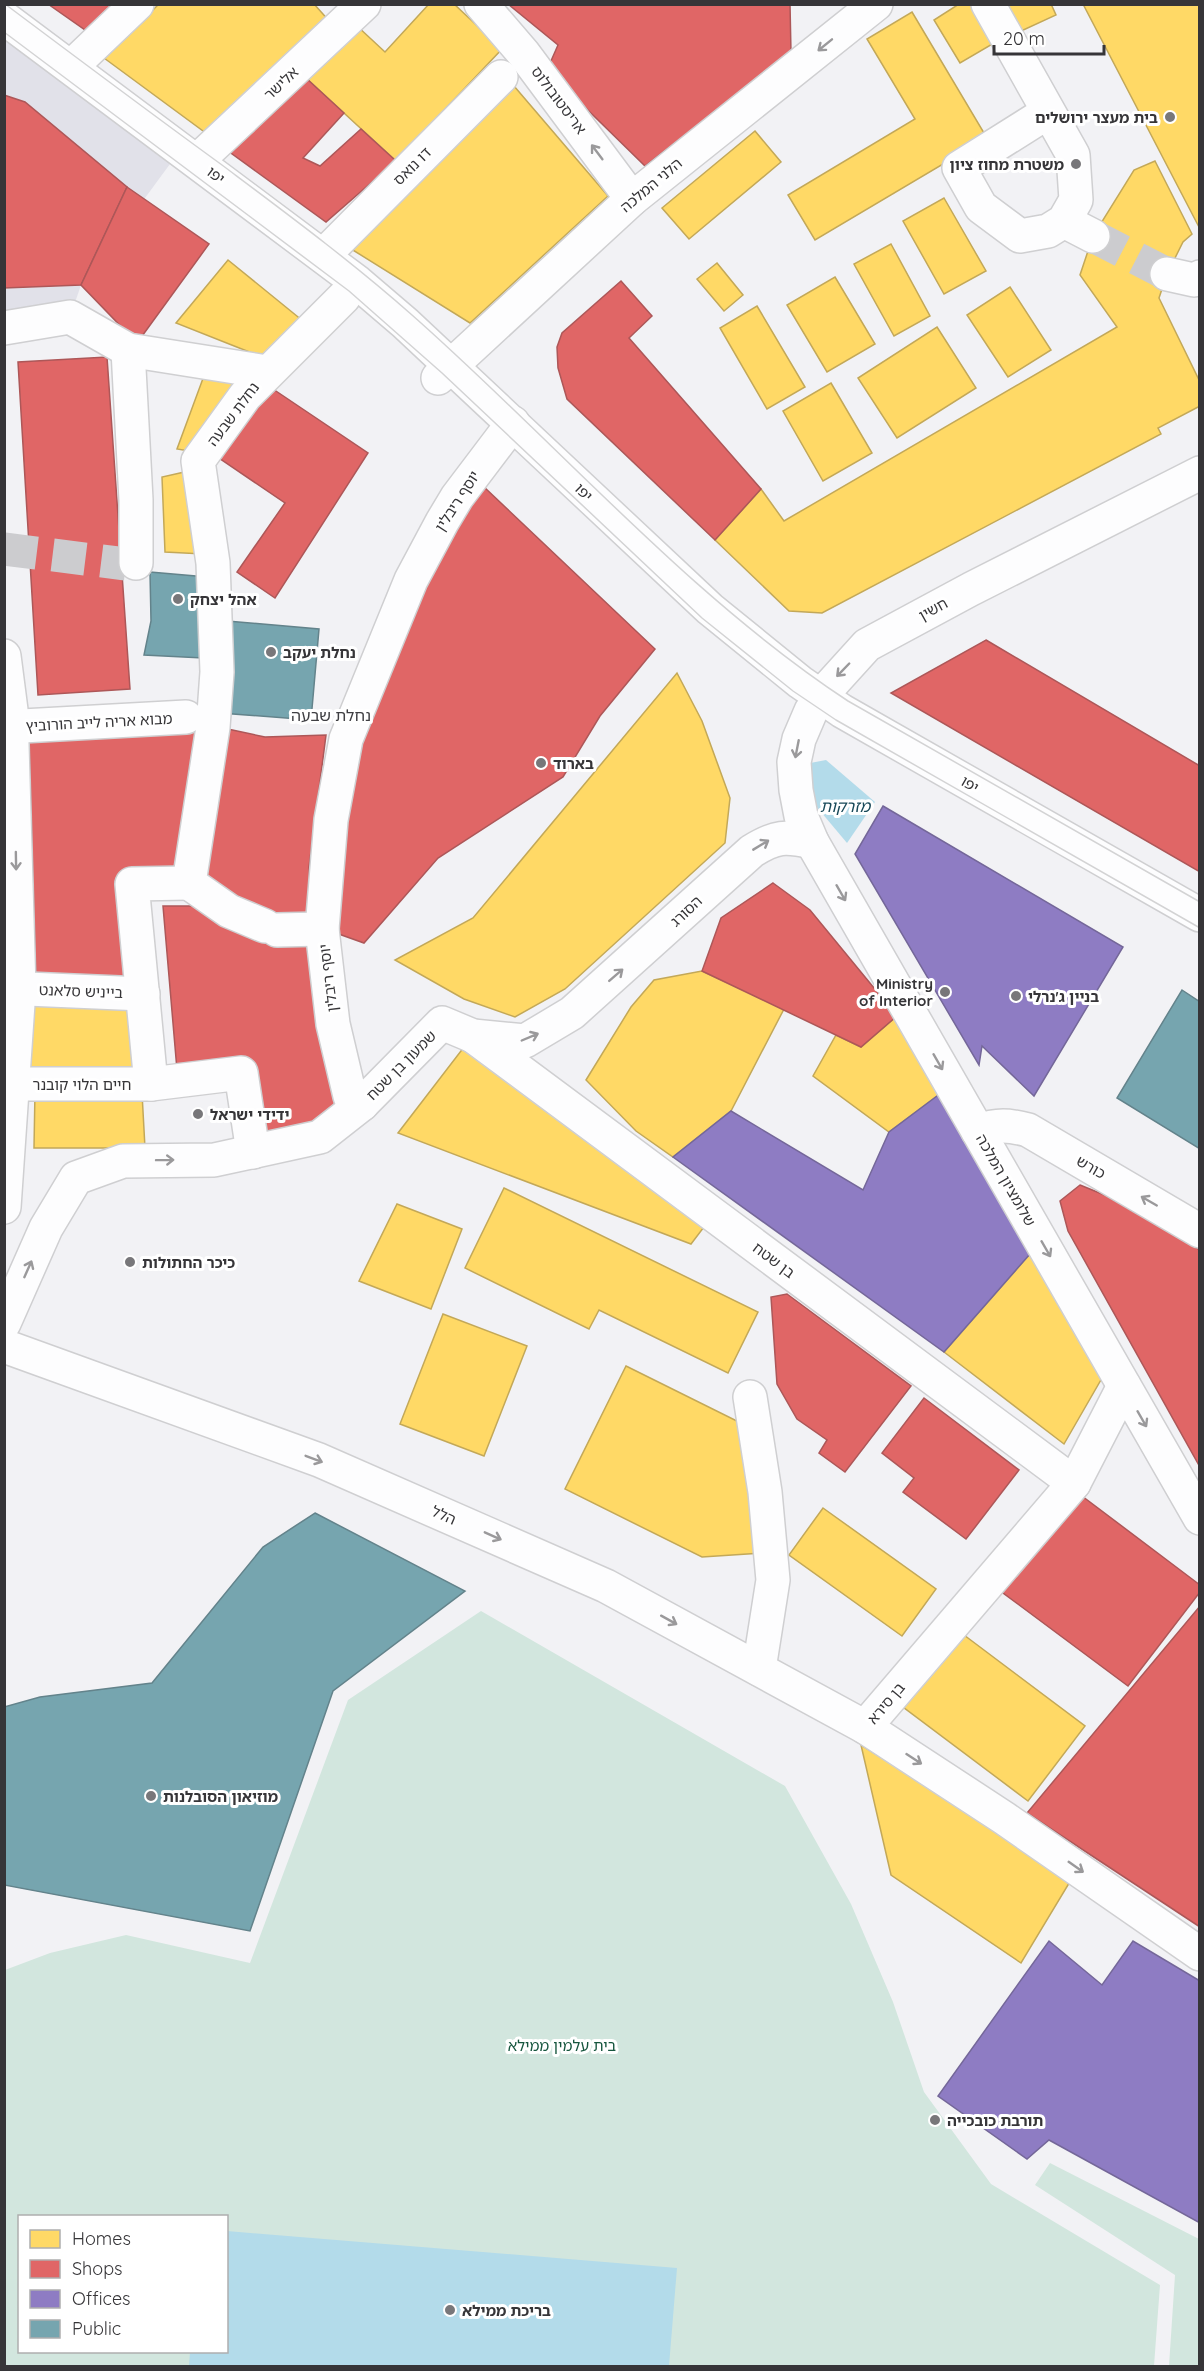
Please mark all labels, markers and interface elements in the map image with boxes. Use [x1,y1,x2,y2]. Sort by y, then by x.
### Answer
scale bar [994,18,1104,56]
text: 20 m [1003,27,1045,50]
one-way arrow [817,39,833,52]
street label: אלישר [260,62,302,104]
street label: אריסטובולוס [527,62,591,138]
place label: בית מעצר ירושלים [1035,108,1158,127]
marker: בית מעצר ירושלים [1163,110,1177,124]
street label: דו נואס [389,143,435,189]
one-way arrow [591,145,604,161]
street label: הלני המלכה [616,154,686,216]
place label: משטרת מחוז ציון [950,155,1064,174]
marker: משטרת מחוז ציון [1069,157,1083,171]
street label: יפו [203,162,229,188]
street label: נחלת שבעה [203,378,263,450]
street label: יוסף ריבלין [430,467,484,535]
street label: יפו [571,479,597,505]
place label: אהל יצחק [190,590,257,609]
marker: אהל יצחק [171,592,185,606]
street label: חשין [915,593,951,625]
place label: נחלת יעקב [283,643,356,662]
marker: נחלת יעקב [264,645,278,659]
one-way arrow [835,663,850,678]
district label: נחלת שבעה [291,705,371,725]
street label: מבוא אריה לייב הורוביץ [25,709,173,735]
one-way arrow [791,739,802,759]
place label: בארוד [553,754,594,773]
marker: בארוד [534,756,548,770]
street label: יפו [958,771,982,797]
water label: מזרקות [820,796,871,816]
one-way arrow [753,839,770,852]
one-way arrow [10,850,22,870]
one-way arrow [835,884,847,901]
street label: הסורג [666,891,706,931]
street label: יוסף ריבלין [314,943,342,1013]
one-way arrow [608,968,623,982]
place label: Ministry of Interior [859,974,933,1010]
street label: בייניש סלאנט [39,980,124,1002]
marker: Ministry of Interior [938,985,952,999]
place label: בניין ג'נרלי [1028,987,1099,1006]
marker: בניין ג'נרלי [1009,989,1023,1003]
street label: שמעון בן שטח [362,1026,440,1104]
one-way arrow [520,1031,538,1042]
one-way arrow [933,1053,945,1070]
street label: חיים הלוי קובנר [33,1075,131,1094]
place label: ידידי ישראל [210,1105,289,1124]
marker: ידידי ישראל [191,1107,205,1121]
street label: שלומציון המלכה [972,1131,1040,1229]
street label: כורש [1073,1151,1109,1183]
one-way arrow [154,1155,174,1166]
one-way arrow [1141,1195,1158,1207]
street label: בן שטח [749,1238,799,1282]
one-way arrow [1040,1241,1052,1258]
place label: כיכר החתולות [142,1253,235,1272]
marker: כיכר החתולות [123,1255,137,1269]
one-way arrow [23,1261,34,1279]
one-way arrow [1137,1410,1149,1427]
one-way arrow [304,1454,323,1465]
street label: הלל [429,1501,459,1529]
one-way arrow [484,1532,502,1543]
one-way arrow [660,1614,677,1626]
street label: בן סירא [863,1678,909,1728]
one-way arrow [905,1753,922,1765]
place label: מוזיאון הסובלנות [163,1787,279,1806]
marker: מוזיאון הסובלנות [144,1789,158,1803]
one-way arrow [1067,1861,1083,1873]
park label: בית עלמין ממילא [508,2036,617,2055]
place label: תורבת כובכייה [947,2111,1043,2130]
marker: תורבת כובכייה [928,2113,942,2127]
legend [18,2215,228,2353]
text: Homes [72,2227,131,2250]
text: Shops [72,2257,123,2280]
text: Offices [72,2287,131,2310]
place label: בריכת ממילא [462,2301,551,2320]
marker: בריכת ממילא [443,2303,457,2317]
text: Public [72,2317,121,2340]

